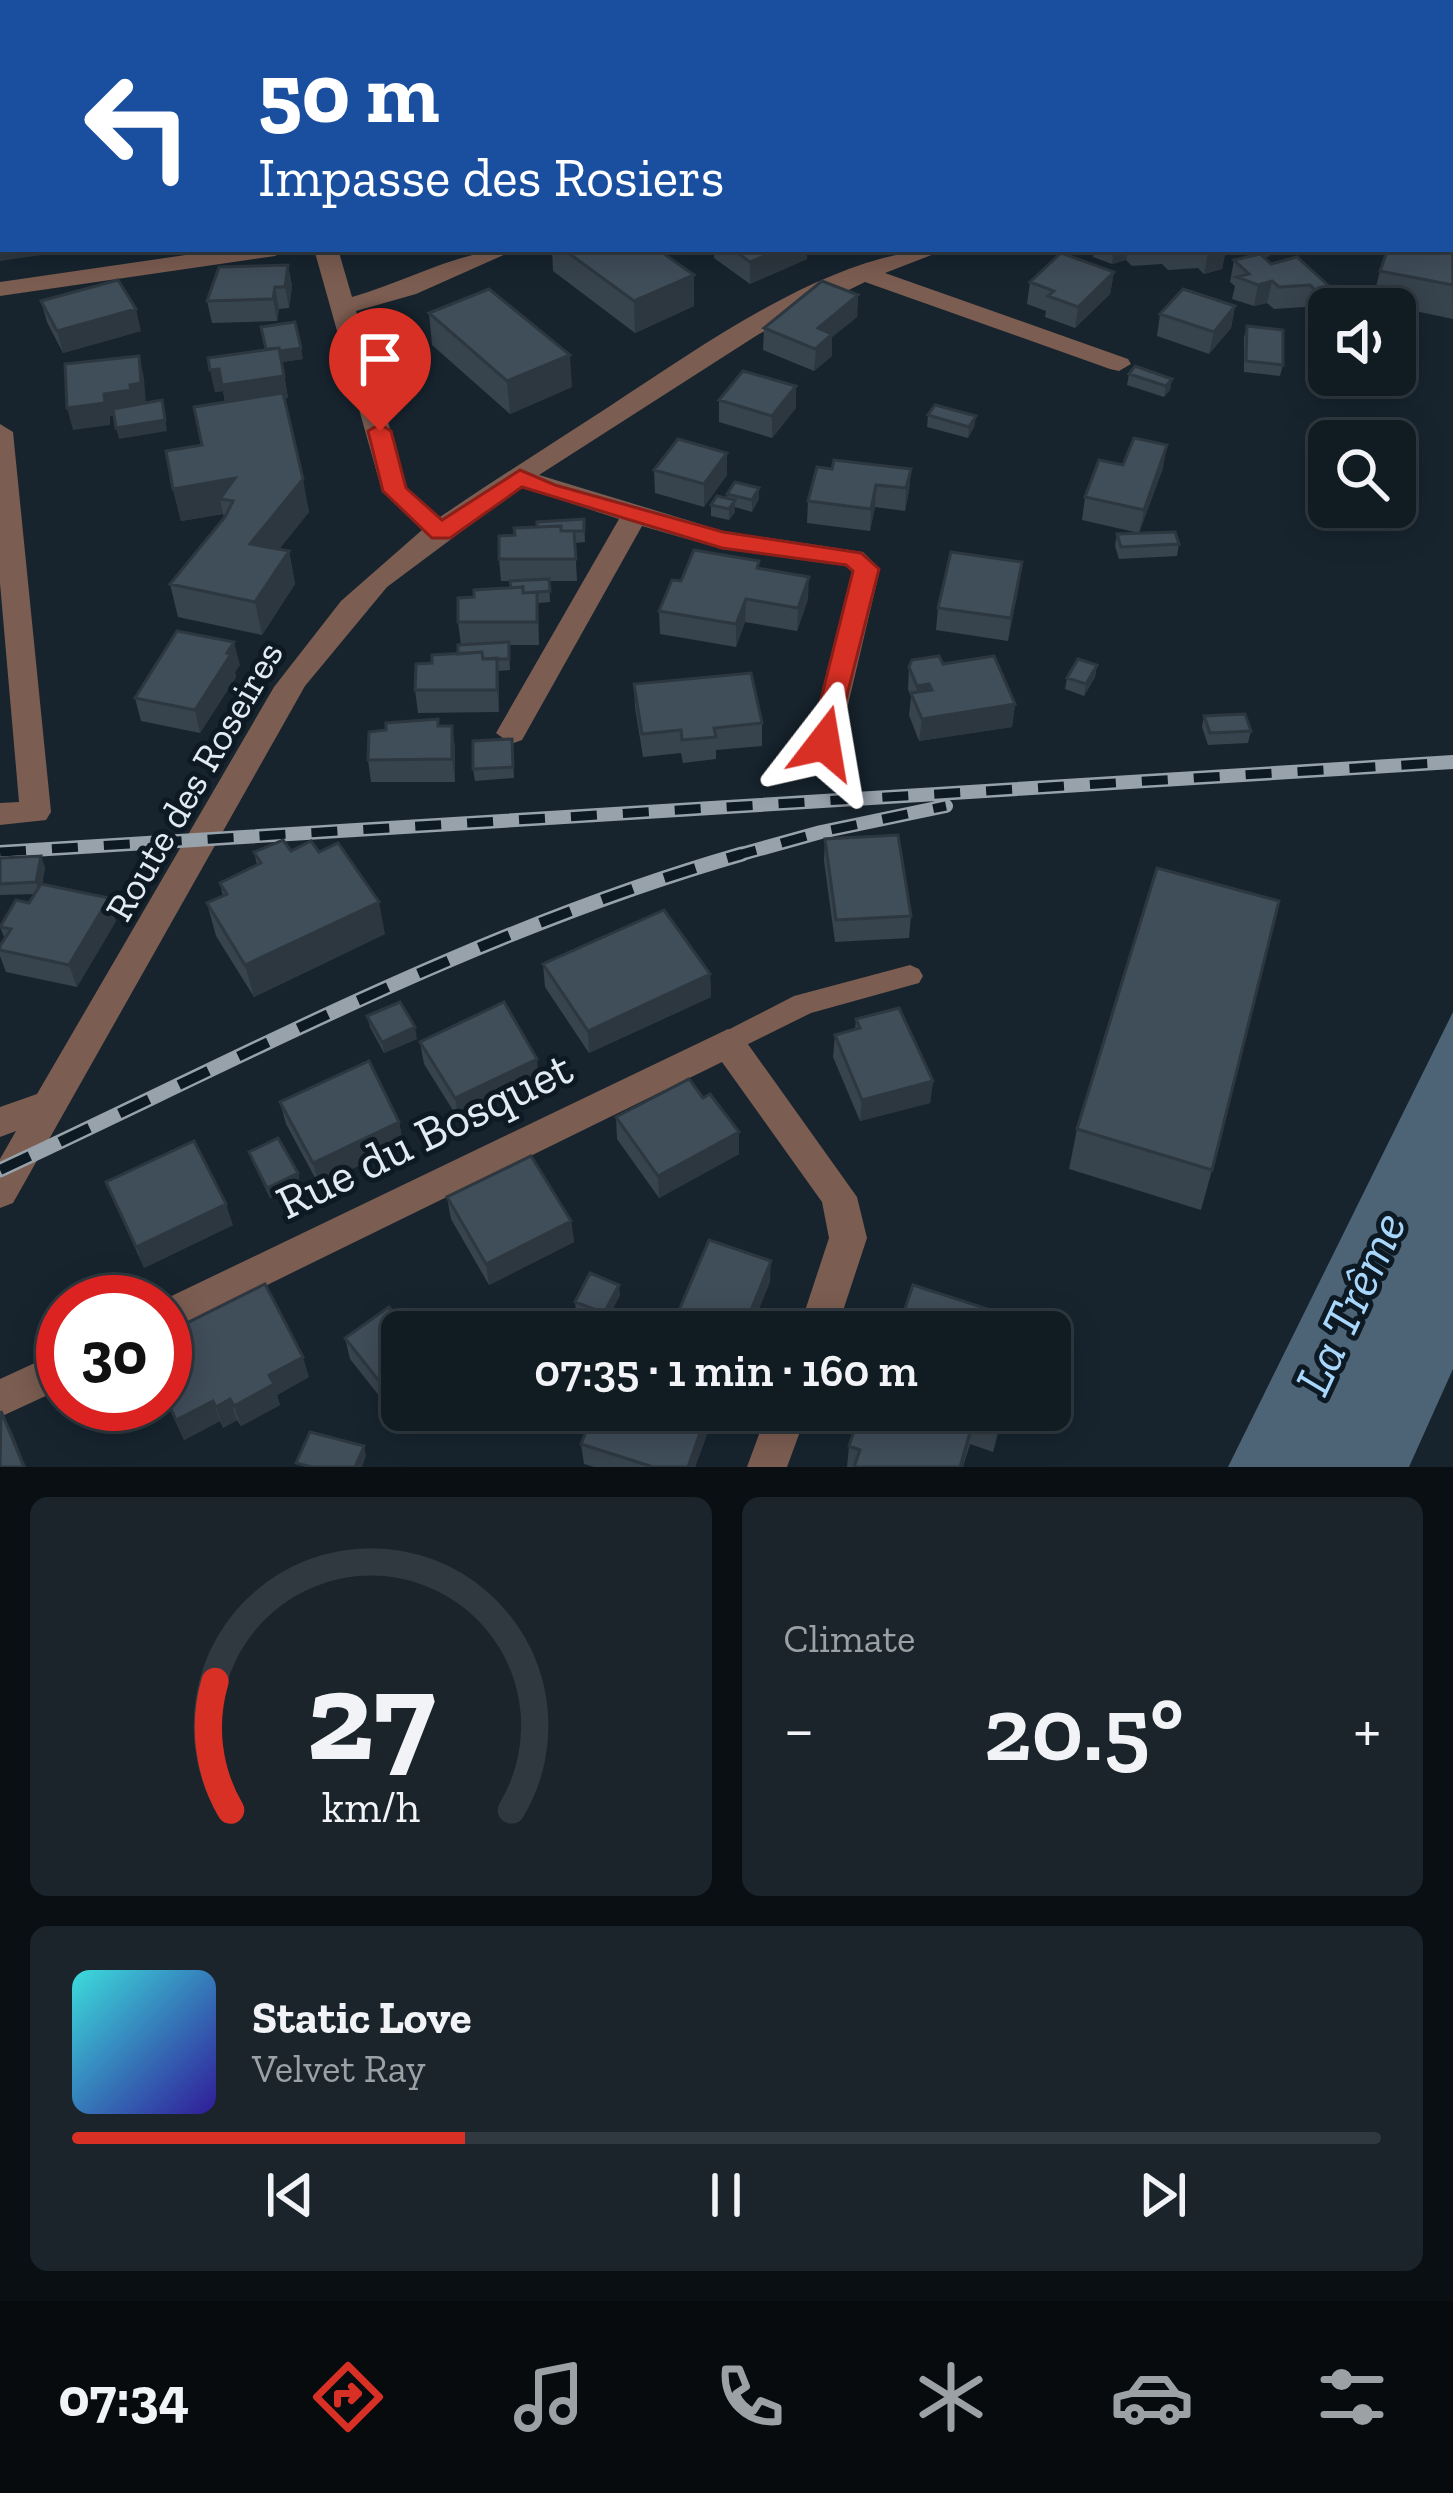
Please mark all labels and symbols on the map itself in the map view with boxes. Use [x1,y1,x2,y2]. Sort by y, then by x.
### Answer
pin [329,308,431,431]
street label: Route des Roseires [95,633,293,929]
position arrow [761,680,887,806]
street label: Rue du Bosquet [267,1039,581,1231]
water label: La Trême [1281,1202,1419,1404]
speed limit sign: 30 [36,1275,192,1431]

